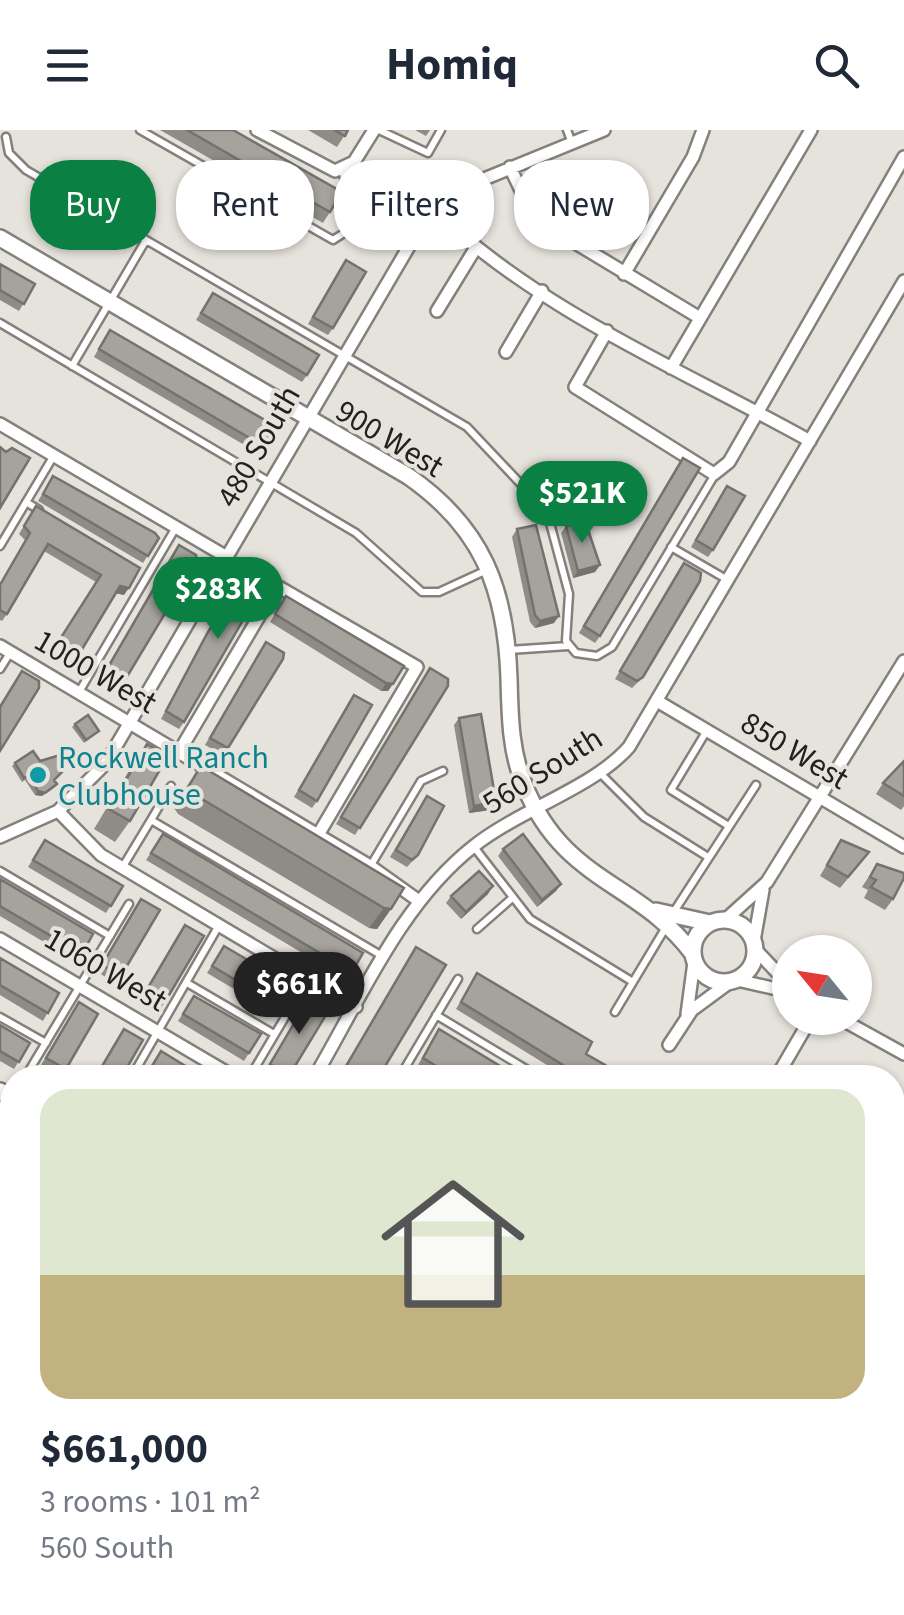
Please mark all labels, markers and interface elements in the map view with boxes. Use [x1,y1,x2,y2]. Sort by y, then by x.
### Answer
text: Homiq [386,33,518,97]
icon: menu [40,38,95,93]
icon: search [809,38,864,93]
chip: Buy [30,160,156,250]
chip: Rent [176,160,314,250]
chip: Filters [334,160,494,250]
chip: New [514,160,649,250]
street label: 480 South [205,377,312,516]
street label: 900 West [327,389,452,489]
pin: $521K [512,461,652,546]
text: $521K [538,470,626,516]
pin: $283K [148,557,288,642]
text: $283K [174,566,262,612]
street label: 1000 West [26,618,165,726]
street label: 850 West [732,701,857,801]
street label: 560 South [473,716,612,826]
place label: Rockwell Ranch Clubhouse [58,735,269,818]
marker: Rockwell Ranch Clubhouse [27,764,49,786]
street label: 1060 West [36,916,175,1024]
north arrow [772,935,872,1035]
map controls [772,935,872,1035]
pin: $661K [229,952,369,1037]
text: $661K [255,961,343,1007]
icon: home [363,1154,543,1334]
text: $661,000 [40,1419,208,1479]
text: 3 rooms · 101 m² [40,1479,261,1525]
text: 560 South [40,1525,174,1571]

